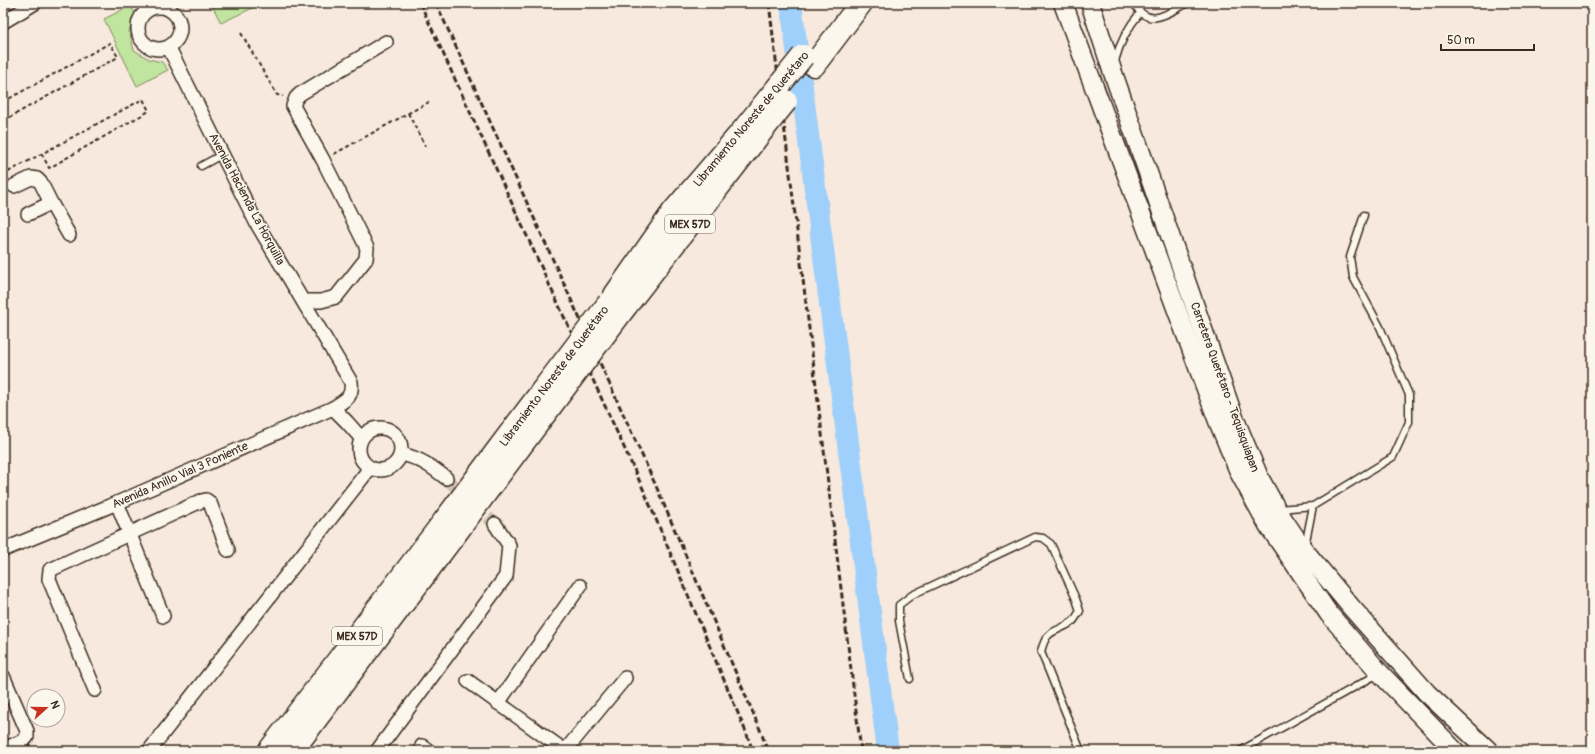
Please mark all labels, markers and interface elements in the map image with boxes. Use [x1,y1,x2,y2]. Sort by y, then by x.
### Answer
scale bar [1441,26,1534,52]
text: 50 m [1447,33,1475,48]
street label: Libramiento Noreste de Querétaro [690,48,813,190]
street label: Avenida Hacienda La Horquilla [205,131,288,268]
road number: MEX 57D [665,215,715,233]
street label: Carretera Querétaro - Tequisquiapan [1187,300,1262,474]
street label: Libramiento Noreste de Querétaro [497,303,613,450]
street label: Avenida Anillo Vial 3 Poniente [110,439,251,512]
road number: MEX 57D [332,627,382,645]
north arrow [26,688,66,728]
text: N [47,699,62,711]

